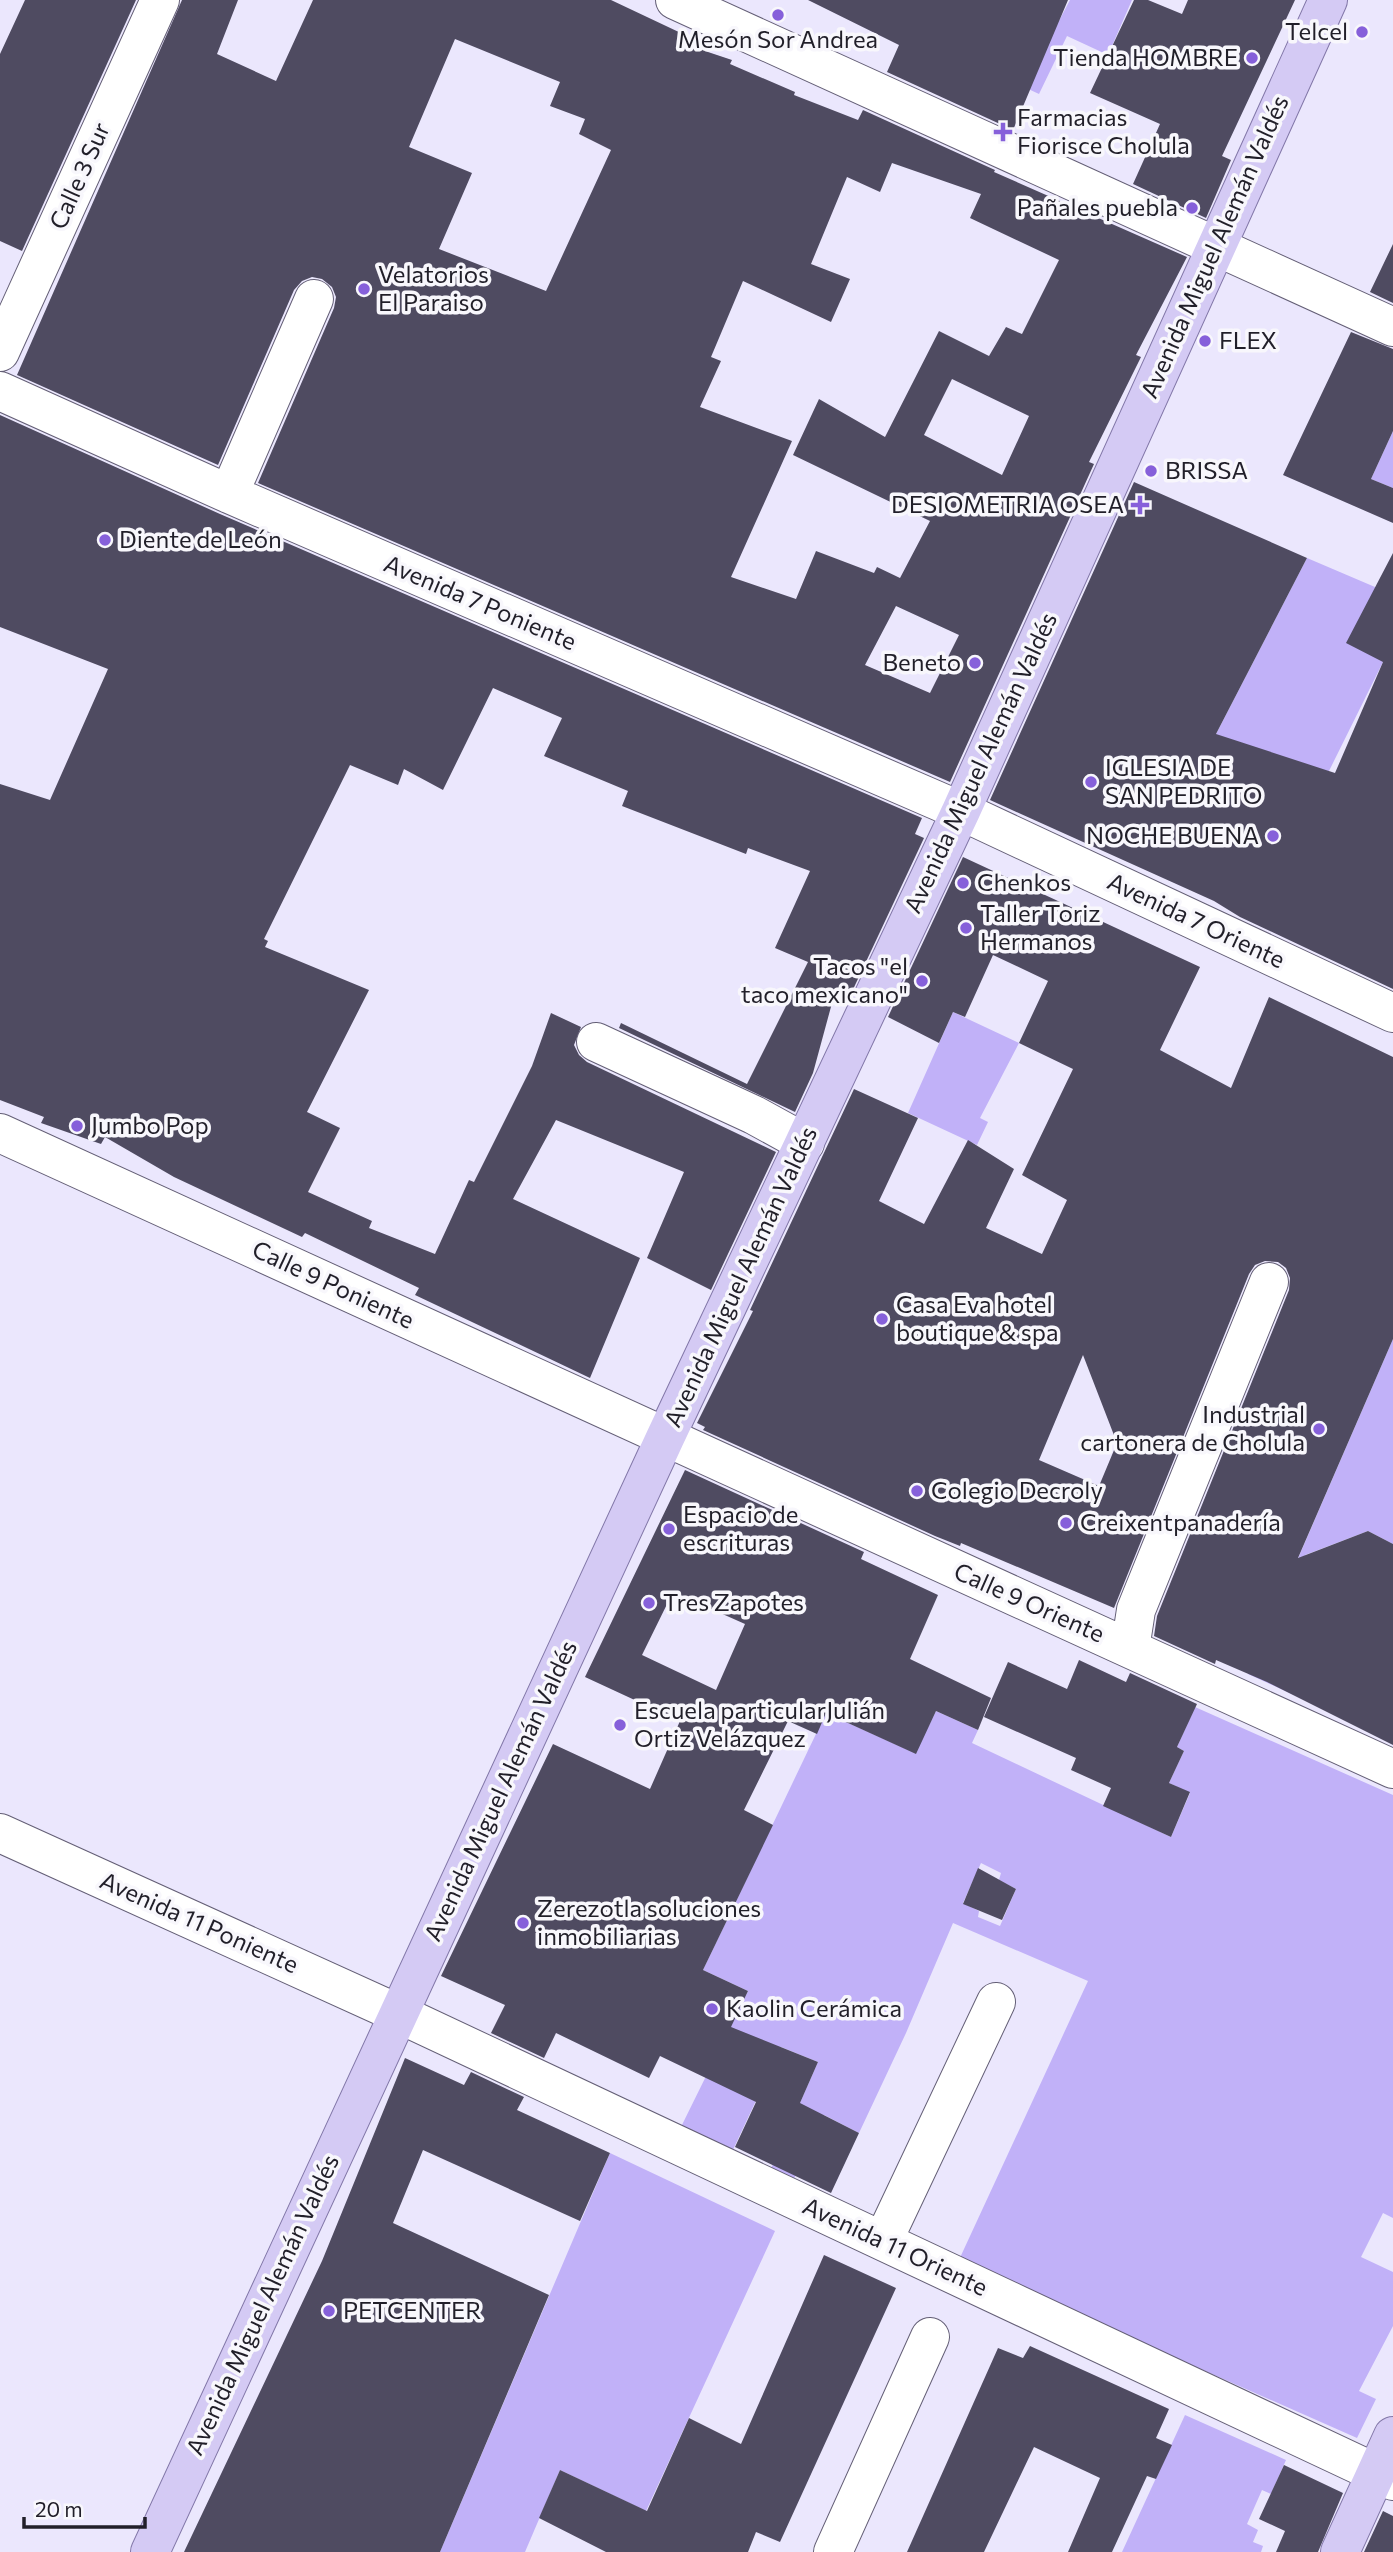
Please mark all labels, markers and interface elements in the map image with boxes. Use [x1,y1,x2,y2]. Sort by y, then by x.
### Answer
marker: Mesón Sor Andrea [770,7,786,23]
place label: Telcel [1285,16,1348,45]
place label: Mesón Sor Andrea [678,24,878,53]
marker: Telcel [1354,24,1370,40]
place label: Tienda HOMBRE [1053,42,1238,71]
marker: Tienda HOMBRE [1244,50,1260,66]
street label: Avenida Miguel Alemán Valdés [1134,90,1294,402]
place label: Farmacias Fiorisce Cholula [1017,102,1190,159]
street label: Calle 3 Sur [42,117,115,233]
marker: Farmacias Fiorisce Cholula [995,124,1011,140]
place label: Pañales puebla [1017,192,1178,221]
marker: Pañales puebla [1184,200,1200,216]
place label: Velatorios El Paraiso [378,259,489,316]
marker: Velatorios El Paraiso [356,281,372,297]
place label: FLEX [1219,325,1277,354]
marker: FLEX [1197,333,1213,349]
place label: BRISSA [1165,455,1248,484]
marker: BRISSA [1143,463,1159,479]
place label: DESIOMETRIA OSEA [891,489,1124,518]
marker: DESIOMETRIA OSEA [1130,495,1150,515]
place label: Diente de León [119,524,282,553]
marker: Diente de León [97,532,113,548]
street label: Avenida 7 Poniente [380,548,581,655]
street label: Avenida Miguel Alemán Valdés [897,607,1062,917]
place label: Beneto [883,647,961,676]
marker: Beneto [967,655,983,671]
place label: IGLESIA DE SAN PEDRITO [1105,752,1262,809]
marker: IGLESIA DE SAN PEDRITO [1083,774,1099,790]
place label: NOCHE BUENA [1086,820,1259,849]
marker: NOCHE BUENA [1265,828,1281,844]
street label: Avenida 7 Oriente [1103,866,1290,973]
place label: Chenkos [977,867,1071,896]
marker: Chenkos [955,875,971,891]
place label: Taller Toriz Hermanos [980,898,1101,955]
marker: Taller Toriz Hermanos [958,920,974,936]
place label: Tacos "el taco mexicano" [741,951,908,1008]
marker: Tacos "el taco mexicano" [914,973,930,989]
place label: Jumbo Pop [91,1110,209,1139]
marker: Jumbo Pop [69,1118,85,1134]
street label: Avenida Miguel Alemán Valdés [657,1121,822,1431]
street label: Calle 9 Poniente [248,1233,419,1334]
place label: Casa Eva hotel boutique & spa [896,1289,1059,1346]
marker: Casa Eva hotel boutique & spa [874,1311,890,1327]
place label: Industrial cartonera de Cholula [1080,1399,1305,1456]
marker: Industrial cartonera de Cholula [1311,1421,1327,1437]
place label: Colegio Decroly [931,1475,1103,1504]
marker: Colegio Decroly [909,1483,925,1499]
place label: Espacio de escrituras [683,1499,798,1556]
place label: Creixentpanadería [1080,1507,1281,1536]
marker: Creixentpanadería [1058,1515,1074,1531]
marker: Espacio de escrituras [661,1521,677,1537]
street label: Calle 9 Oriente [950,1555,1109,1648]
place label: Tres Zapotes [663,1587,804,1616]
marker: Tres Zapotes [641,1595,657,1611]
street label: Avenida Miguel Alemán Valdés [417,1635,582,1945]
place label: Escuela particularJulián Ortiz Velázquez [634,1695,885,1752]
marker: Escuela particularJulián Ortiz Velázquez [612,1717,628,1733]
street label: Avenida 11 Poniente [96,1865,303,1978]
place label: Zerezotla soluciones inmobiliarias [537,1893,761,1950]
marker: Zerezotla soluciones inmobiliarias [515,1915,531,1931]
place label: Kaolin Cerámica [726,1993,902,2022]
marker: Kaolin Cerámica [704,2001,720,2017]
street label: Avenida Miguel Alemán Valdés [179,2149,344,2459]
street label: Avenida 11 Oriente [799,2190,993,2301]
place label: PETCENTER [343,2295,481,2324]
marker: PETCENTER [321,2303,337,2319]
scale bar [24,2486,145,2530]
text: 20 m [35,2496,83,2521]

